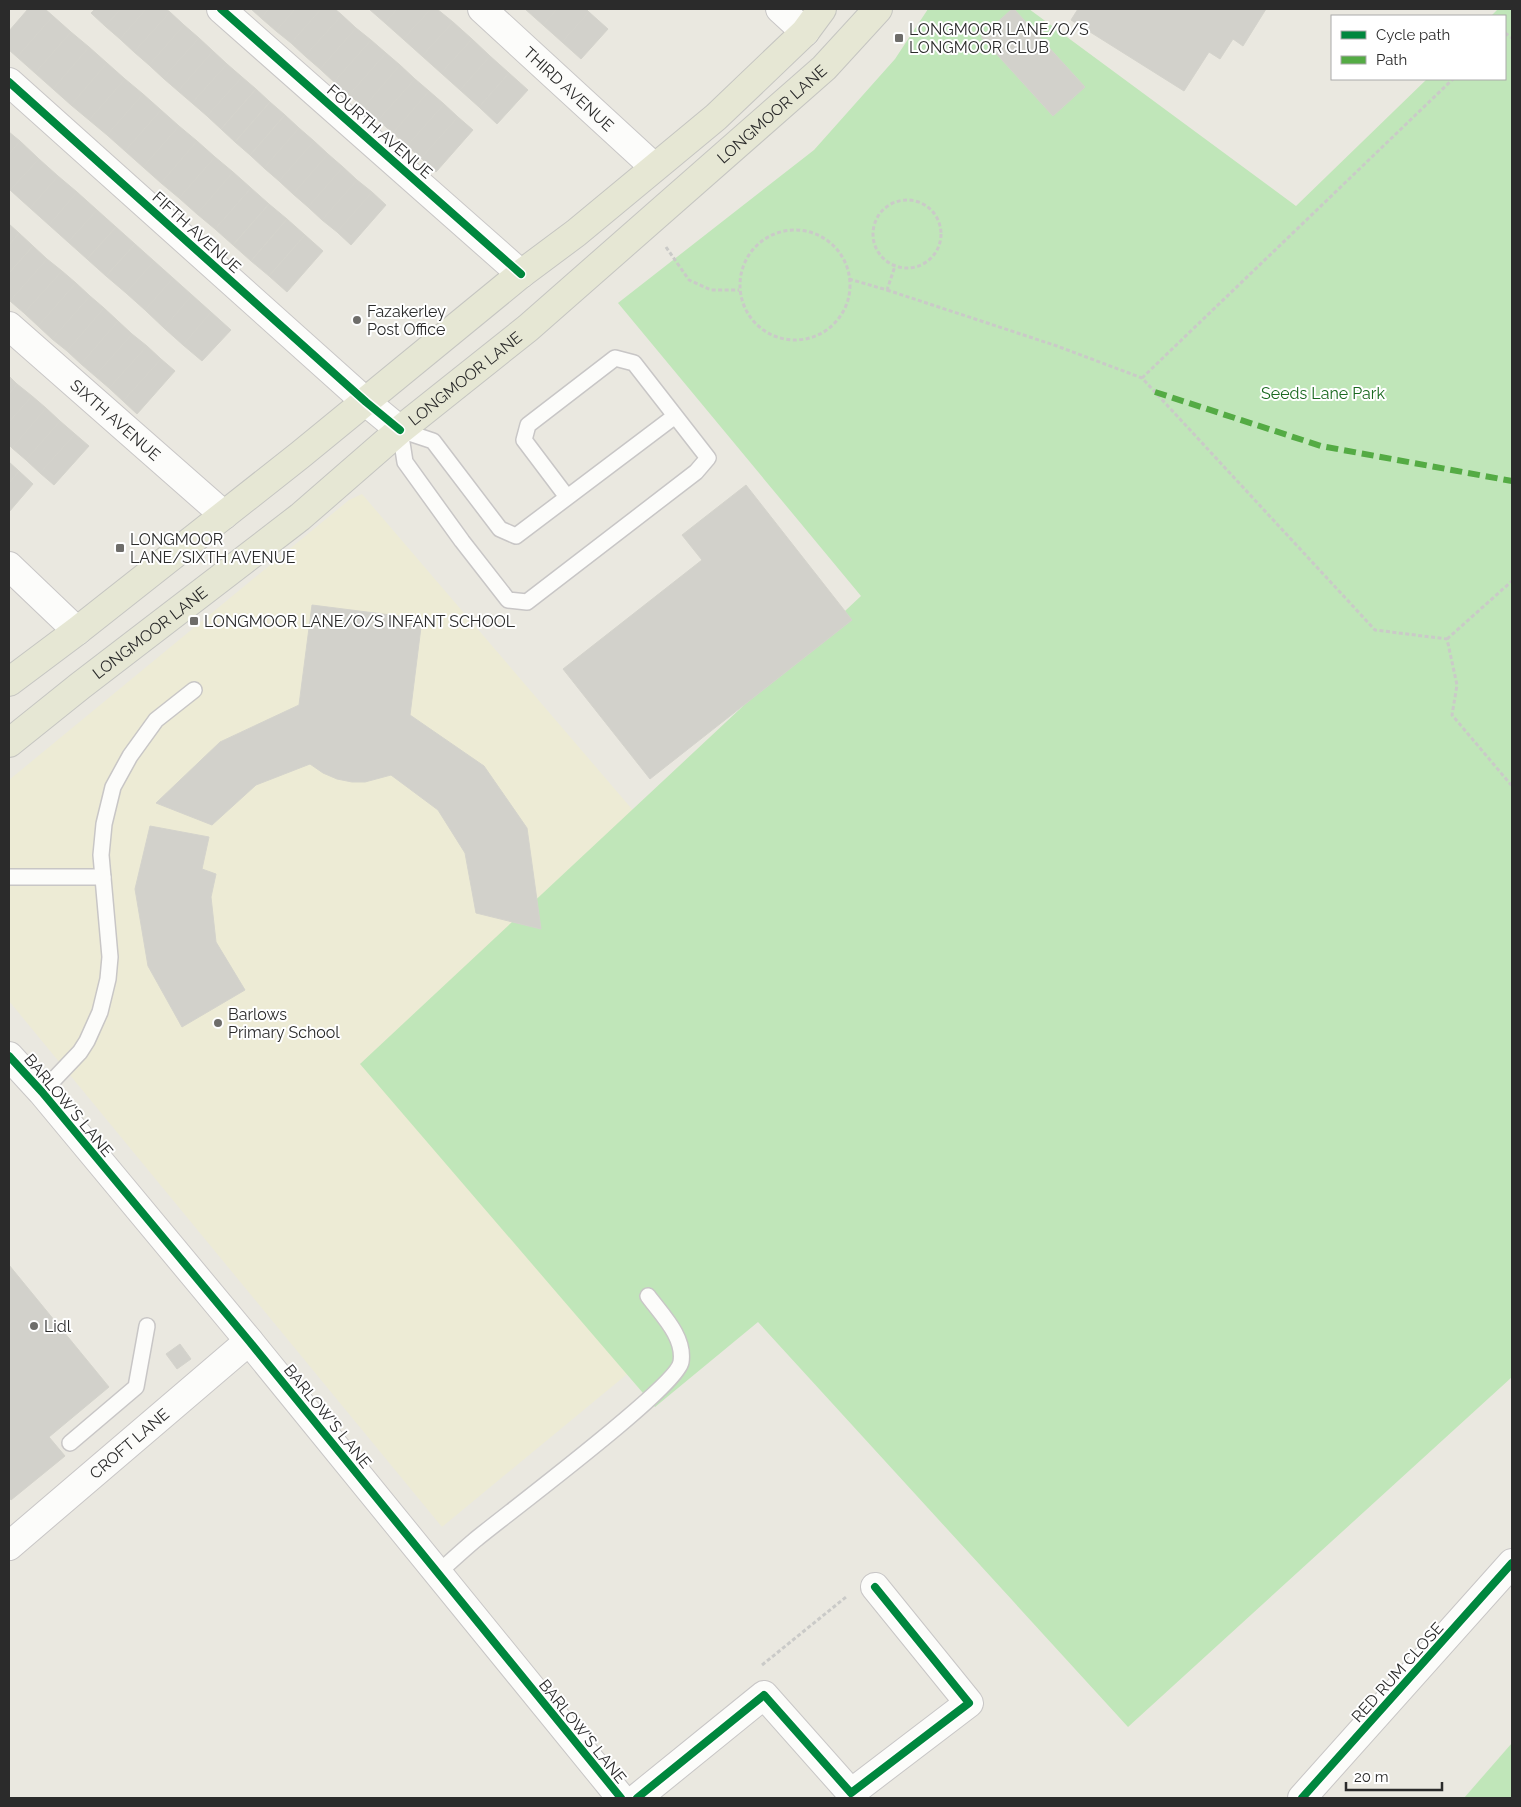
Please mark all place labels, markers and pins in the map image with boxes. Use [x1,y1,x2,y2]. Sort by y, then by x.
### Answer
place label: LONGMOOR LANE/O/S LONGMOOR CLUB [909,20,1089,57]
marker: LONGMOOR LANE/O/S LONGMOOR CLUB [893,32,905,44]
place label: Fazakerley Post Office [367,302,446,339]
marker: Fazakerley Post Office [351,314,363,326]
place label: LONGMOOR LANE/SIXTH AVENUE [130,530,296,567]
marker: LONGMOOR LANE/SIXTH AVENUE [114,542,126,554]
place label: LONGMOOR LANE/O/S INFANT SCHOOL [204,612,516,631]
marker: LONGMOOR LANE/O/S INFANT SCHOOL [188,615,200,627]
place label: Barlows Primary School [228,1005,340,1042]
marker: Barlows Primary School [212,1017,224,1029]
place label: Lidl [44,1317,72,1336]
marker: Lidl [28,1320,40,1332]

